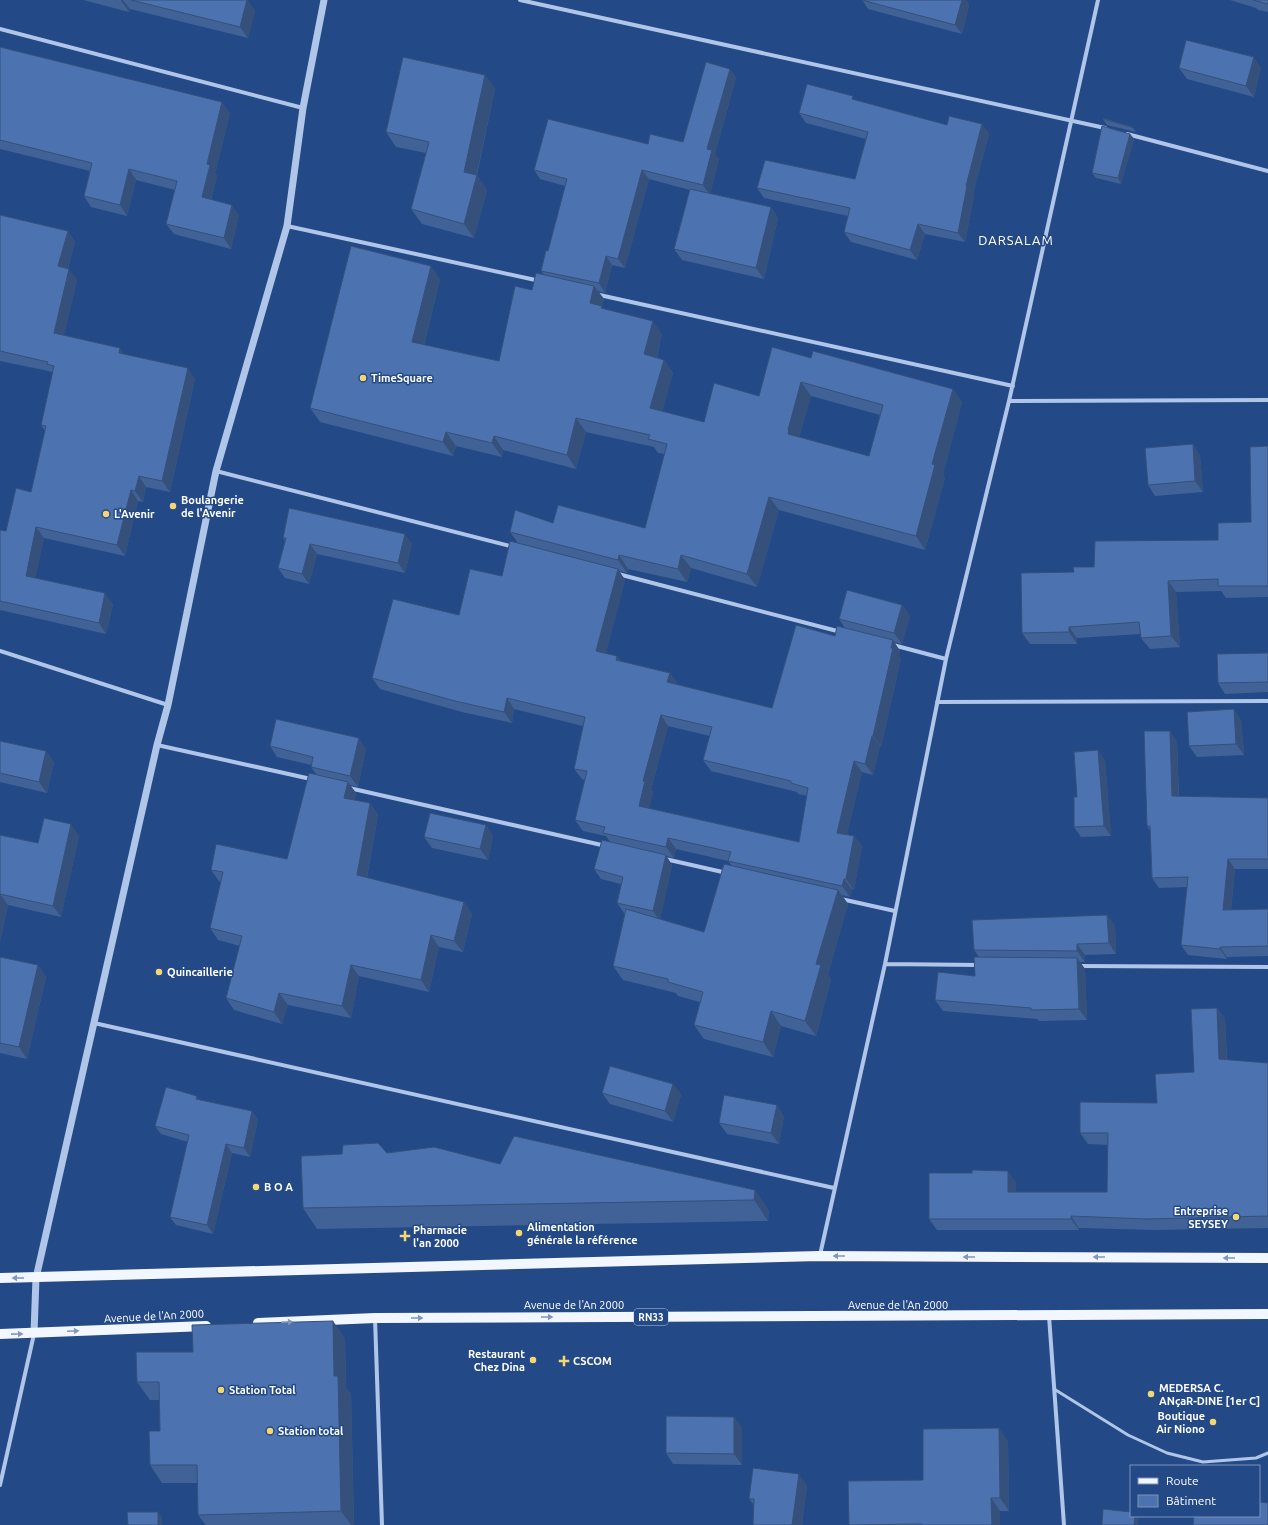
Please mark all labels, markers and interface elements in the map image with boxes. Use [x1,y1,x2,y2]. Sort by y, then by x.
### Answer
district label: DARSALAM [978,233,1054,247]
place label: TimeSquare [371,372,433,384]
marker: TimeSquare [358,373,368,383]
place label: Boulangerie de l'Avenir [181,494,244,519]
marker: Boulangerie de l'Avenir [168,501,178,511]
place label: L'Avenir [114,508,155,520]
marker: L'Avenir [101,509,111,519]
place label: Quincaillerie [167,966,233,978]
marker: Quincaillerie [154,967,164,977]
place label: B O A [264,1181,293,1193]
marker: B O A [251,1182,261,1192]
place label: Entreprise SEYSEY [1174,1205,1228,1230]
marker: Entreprise SEYSEY [1231,1212,1241,1222]
place label: Alimentation générale la référence [527,1221,638,1246]
place label: Pharmacie l'an 2000 [413,1224,467,1249]
marker: Alimentation générale la référence [514,1228,524,1238]
marker: Pharmacie l'an 2000 [400,1231,410,1241]
one-way arrow [832,1253,845,1259]
one-way arrow [962,1254,975,1260]
one-way arrow [1092,1254,1105,1260]
one-way arrow [1222,1255,1235,1261]
one-way arrow [11,1275,24,1281]
street label: Avenue de l'An 2000 [524,1299,624,1311]
street label: Avenue de l'An 2000 [848,1299,948,1311]
street label: Avenue de l'An 2000 [104,1307,204,1325]
road number: RN33 [634,1309,668,1325]
one-way arrow [541,1314,554,1320]
one-way arrow [411,1315,424,1321]
one-way arrow [281,1319,294,1325]
one-way arrow [67,1328,79,1335]
one-way arrow [11,1330,23,1337]
place label: Restaurant Chez Dina [468,1348,525,1373]
marker: Restaurant Chez Dina [528,1355,538,1365]
marker: CSCOM [558,1355,570,1367]
place label: CSCOM [573,1355,612,1367]
place label: MEDERSA C. ANçaR-DINE [1er C] [1159,1382,1260,1407]
place label: Station Total [229,1384,296,1396]
marker: Station Total [216,1385,226,1395]
marker: MEDERSA C. ANçaR-DINE [1er C] [1146,1389,1156,1399]
place label: Boutique Air Niono [1156,1410,1205,1435]
marker: Boutique Air Niono [1208,1417,1218,1427]
place label: Station total [278,1425,344,1437]
marker: Station total [265,1426,275,1436]
legend [1130,1465,1260,1517]
text: Route [1166,1474,1199,1487]
text: Bâtiment [1166,1494,1216,1507]

